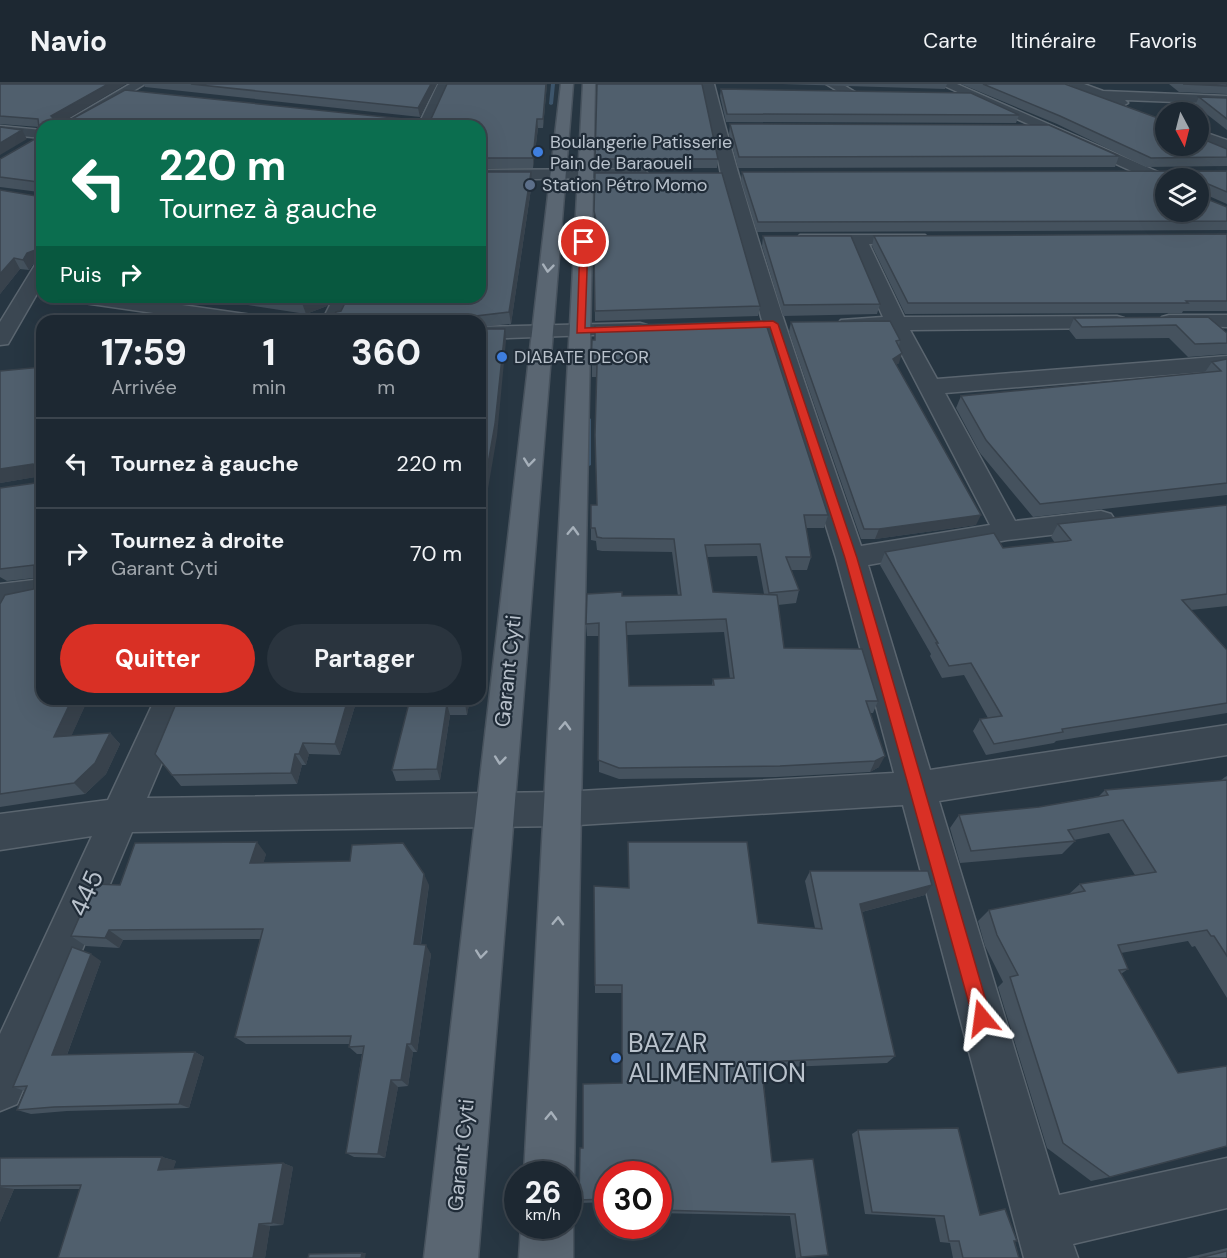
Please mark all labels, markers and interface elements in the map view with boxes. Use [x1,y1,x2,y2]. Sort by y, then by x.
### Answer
text: Navio [30,23,107,60]
text: Carte [923,27,977,55]
text: Itinéraire [1010,27,1096,55]
text: Favoris [1129,27,1197,55]
north arrow [1155,102,1209,156]
map controls [1155,102,1209,222]
place label: Boulangerie Patisserie Pain de Baraoueli [550,130,732,175]
text: 220 m [159,138,286,193]
icon: left [60,144,138,222]
marker: Boulangerie Patisserie Pain de Baraoueli [531,145,545,159]
button: layers [1155,168,1209,222]
place label: Station Pétro Momo [542,173,707,197]
marker: Station Pétro Momo [523,178,537,192]
text: Tournez à gauche [159,191,377,226]
pin [558,216,609,267]
icon: arrive [567,225,600,258]
icon: right [114,258,147,291]
text: Puis [60,260,102,289]
one-way arrow [542,263,555,272]
text: 17:59 [101,329,187,376]
text: 1 [262,329,276,376]
text: 360 [351,329,421,376]
place label: DIABATE DECOR [514,345,649,369]
marker: DIABATE DECOR [495,350,509,364]
text: Arrivée [111,374,177,400]
text: min [252,374,286,400]
text: m [377,374,395,400]
icon: left [60,447,93,480]
text: Tournez à gauche [111,449,299,478]
text: 220 m [396,449,462,478]
one-way arrow [523,457,536,466]
text: Tournez à droite [111,526,284,555]
one-way arrow [566,527,579,536]
icon: right [60,537,93,570]
text: 70 m [410,539,462,568]
text: Garant Cyti [111,555,218,581]
street label: Garant Cyti [488,614,528,728]
button: Quitter [60,624,255,693]
button: Partager [267,624,462,693]
one-way arrow [559,722,572,731]
one-way arrow [494,756,507,765]
street label: 445 [61,864,111,922]
one-way arrow [552,917,564,926]
one-way arrow [475,950,488,959]
position arrow [950,986,1014,1050]
place label: BAZAR ALIMENTATION [628,1026,806,1090]
marker: BAZAR ALIMENTATION [609,1051,623,1065]
street label: Garant Cyti [441,1098,481,1212]
one-way arrow [545,1112,558,1121]
speed limit sign: 30 [594,1161,672,1239]
text: 26 [525,1173,561,1212]
text: km/h [525,1205,561,1225]

